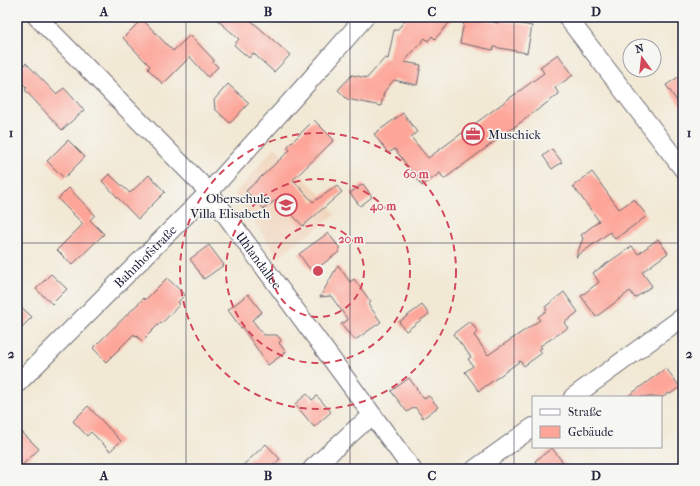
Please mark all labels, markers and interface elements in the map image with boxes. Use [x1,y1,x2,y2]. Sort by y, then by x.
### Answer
text: A [99,4,109,19]
text: B [264,4,273,19]
text: C [428,4,437,19]
text: D [591,4,601,19]
north arrow [622,38,662,78]
text: N [634,41,646,56]
office icon: Muschick [460,121,486,147]
text: 1 [9,125,14,140]
text: 1 [687,125,692,140]
place label: Muschick [488,127,541,142]
text: 60 m [403,167,430,181]
place label: Oberschule Villa Elisabeth [189,191,271,221]
school or university icon: Oberschule Villa Elisabeth [273,192,299,218]
text: 40 m [369,199,397,214]
street label: Bahnhofstraße [111,221,180,290]
street label: Uhlandallee [233,229,285,292]
text: 20 m [338,232,365,246]
centre of rings [311,264,325,278]
text: 2 [8,346,15,361]
text: 2 [686,346,693,361]
legend [532,396,662,448]
text: Straße [568,405,602,419]
text: Gebäude [568,425,613,439]
text: A [99,468,109,483]
text: B [264,468,273,483]
text: C [428,468,437,483]
text: D [591,468,601,483]

